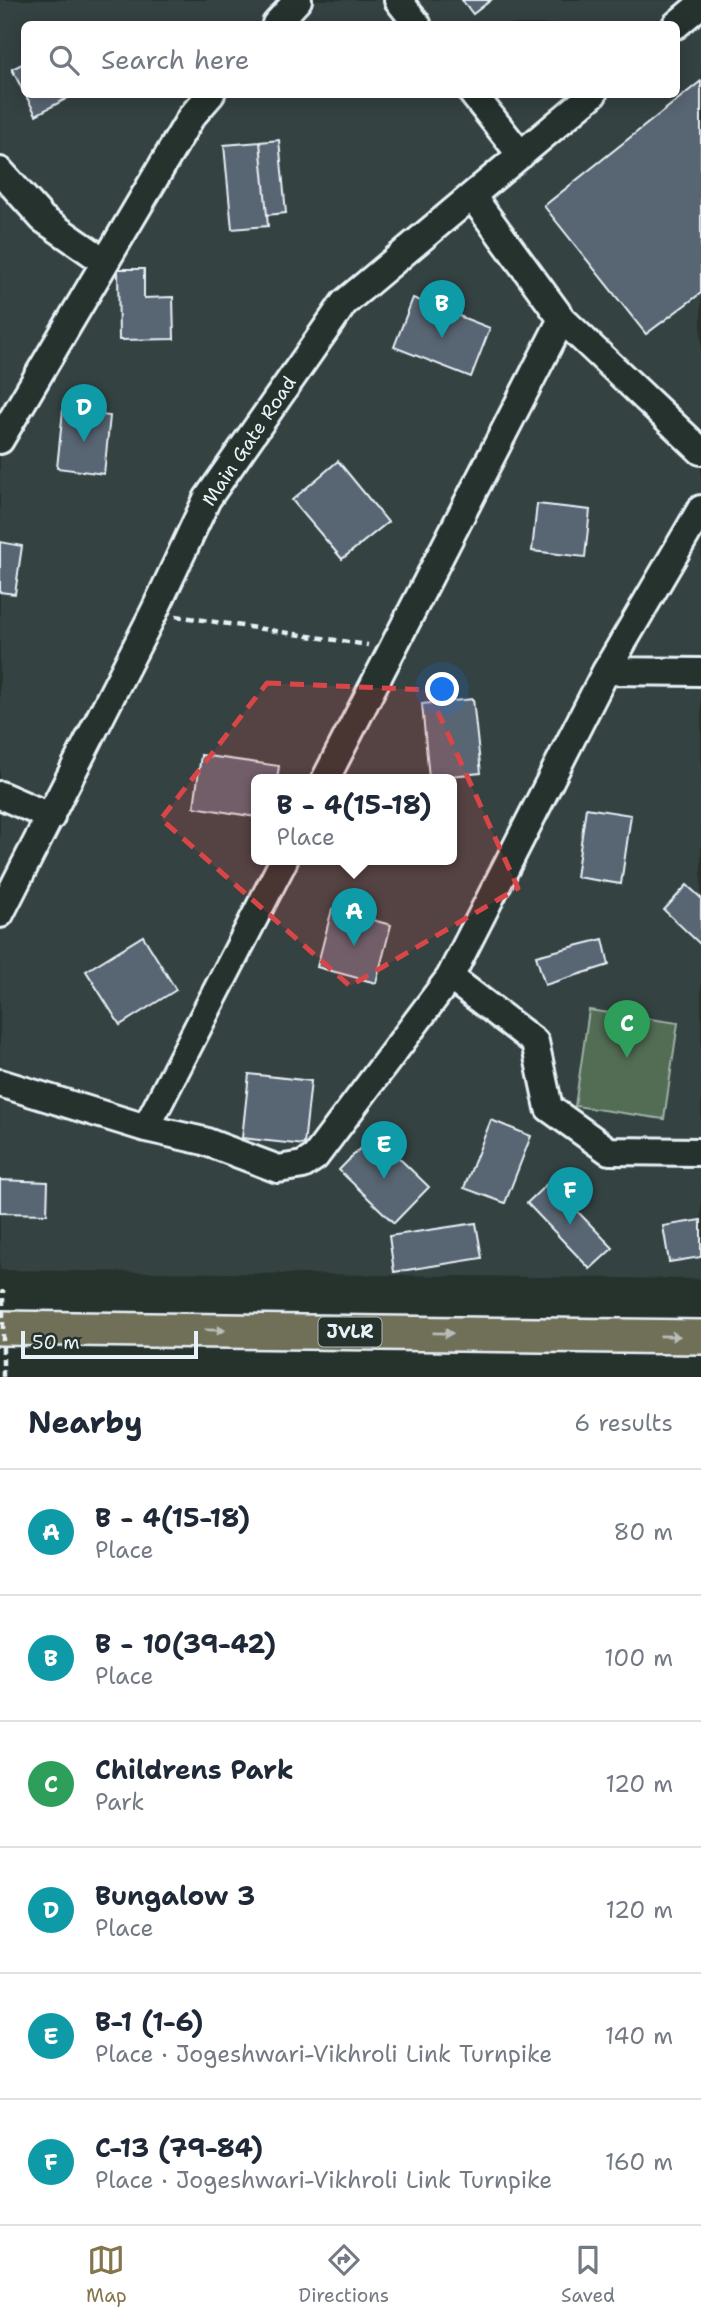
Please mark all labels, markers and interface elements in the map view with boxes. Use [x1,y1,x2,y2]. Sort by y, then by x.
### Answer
search box [21,21,680,98]
icon: search [45,41,83,79]
text: Search here [101,42,250,77]
pin: B [419,280,465,338]
street label: Main Gate Road [196,371,302,511]
pin: D [61,384,107,442]
your location [425,672,459,706]
popup [251,774,457,865]
text: B - 4(15-18) [277,787,432,822]
text: Place [277,822,335,852]
pin: A [331,888,377,946]
pin: C [604,1000,650,1058]
pin: E [361,1121,407,1179]
pin: F [547,1167,593,1225]
road number: JVLR [318,1317,382,1346]
one-way arrow [204,1325,226,1336]
scale bar [21,1328,198,1360]
one-way arrow [432,1328,454,1339]
text: 50 m [32,1330,80,1355]
one-way arrow [659,1331,681,1342]
text: Nearby [28,1402,143,1443]
text: 6 results [574,1408,673,1438]
text: B - 4(15-18) [95,1500,250,1535]
text: A [42,1517,60,1547]
text: 80 m [614,1517,673,1547]
text: Place [95,1535,154,1565]
text: B - 10(39-42) [95,1626,276,1661]
text: B [44,1643,58,1673]
text: 100 m [604,1643,673,1673]
text: Place [95,1661,154,1691]
text: Childrens Park [95,1752,294,1787]
text: C [44,1769,58,1799]
text: 120 m [605,1769,673,1799]
text: Park [95,1787,144,1817]
text: Bungalow 3 [95,1878,255,1913]
text: D [43,1895,59,1925]
text: 120 m [605,1895,673,1925]
text: Place [95,1913,154,1943]
text: B-1 (1-6) [95,2004,203,2039]
text: E [43,2021,59,2051]
text: 140 m [605,2021,673,2051]
text: Place · Jogeshwari-Vikhroli Link Turnpike [95,2039,552,2069]
text: C-13 (79-84) [95,2130,263,2165]
text: F [44,2147,58,2177]
text: 160 m [605,2147,673,2177]
text: Place · Jogeshwari-Vikhroli Link Turnpike [95,2165,552,2195]
tab: Map [86,2241,127,2308]
tab: Directions [299,2241,389,2308]
tab: Saved [561,2241,615,2308]

